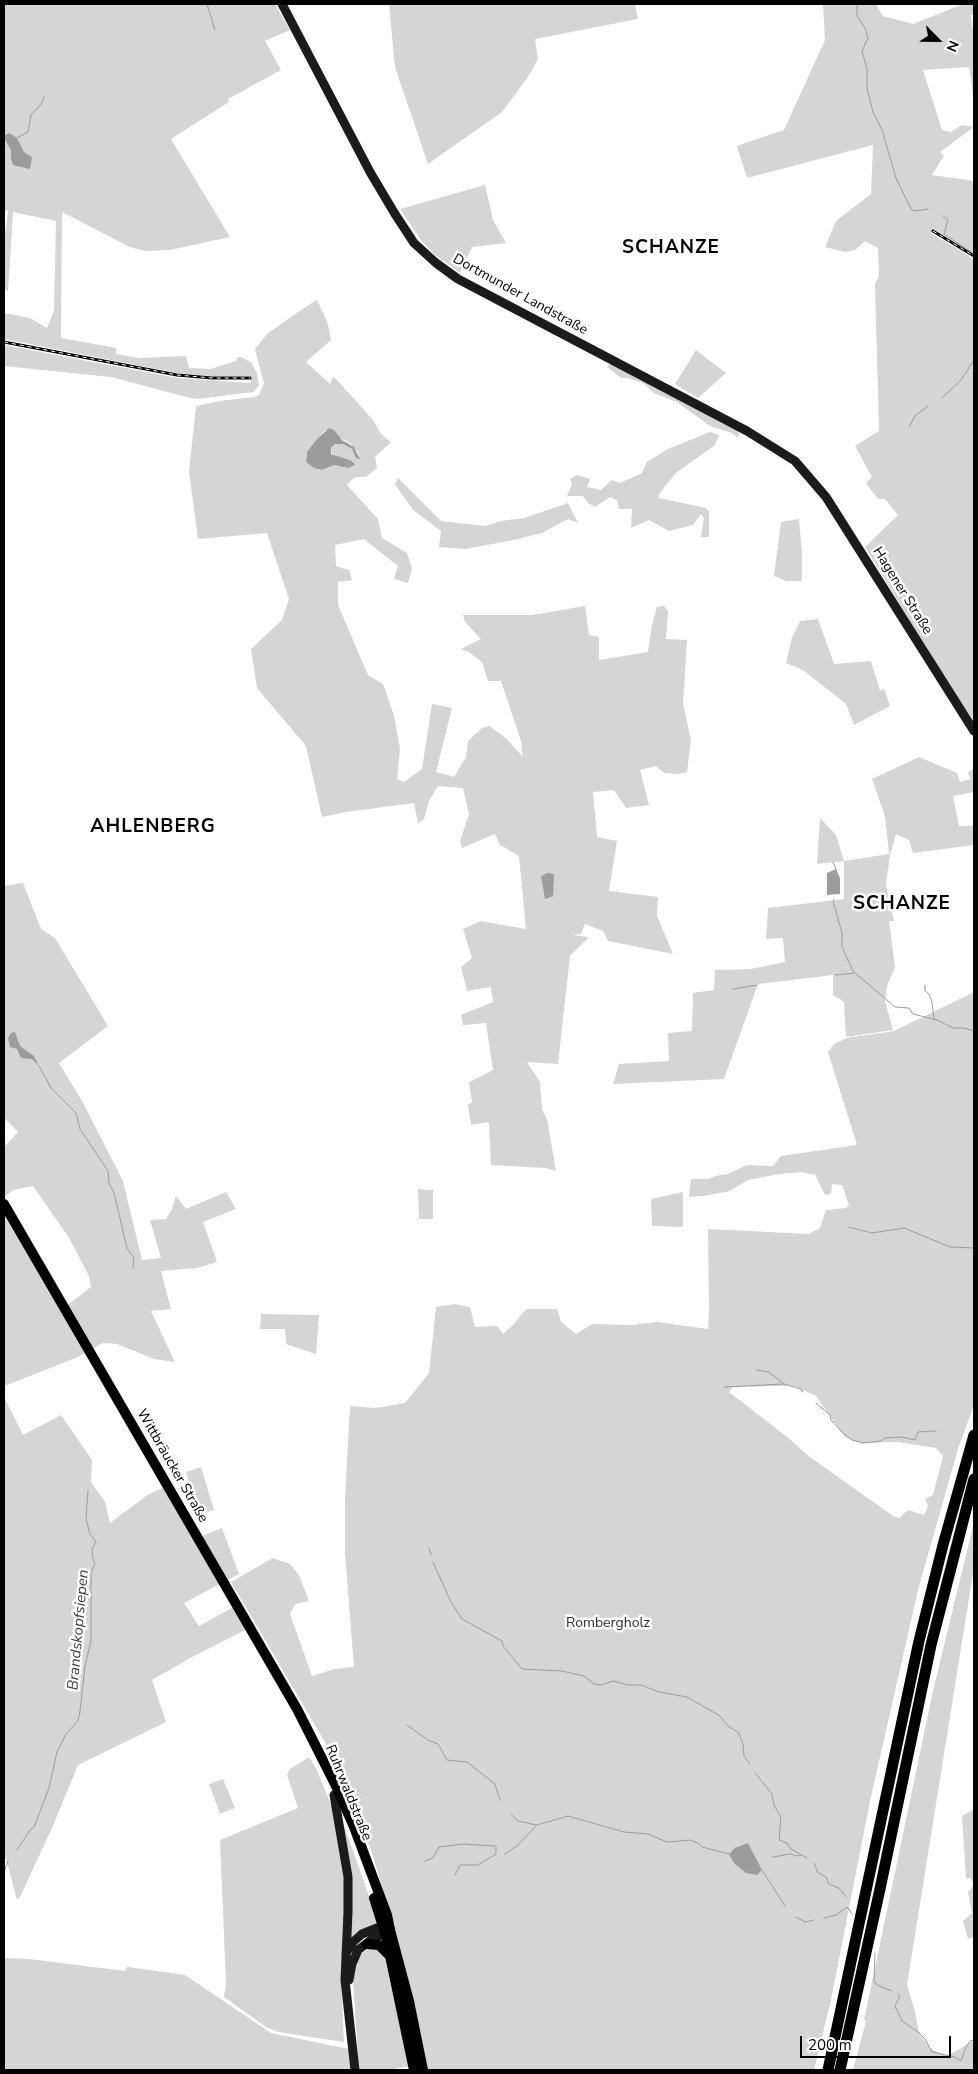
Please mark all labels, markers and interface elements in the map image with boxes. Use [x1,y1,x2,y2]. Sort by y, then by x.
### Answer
north arrow [913,15,963,65]
text: N [941,38,963,55]
district label: SCHANZE [621,237,721,259]
street label: Dortmunder Landstraße [450,251,590,339]
street label: Hagener Straße [868,544,936,638]
district label: AHLENBERG [89,816,217,838]
district label: SCHANZE [852,893,952,915]
street label: Wittbräucker Straße [133,1406,211,1526]
water label: Brandskopfsiepen [65,1569,93,1691]
park label: Rombergholz [566,1616,650,1632]
street label: Ruhrwaldstraße [321,1743,375,1843]
scale bar [803,2026,954,2058]
text: 200 m [808,2035,852,2055]

